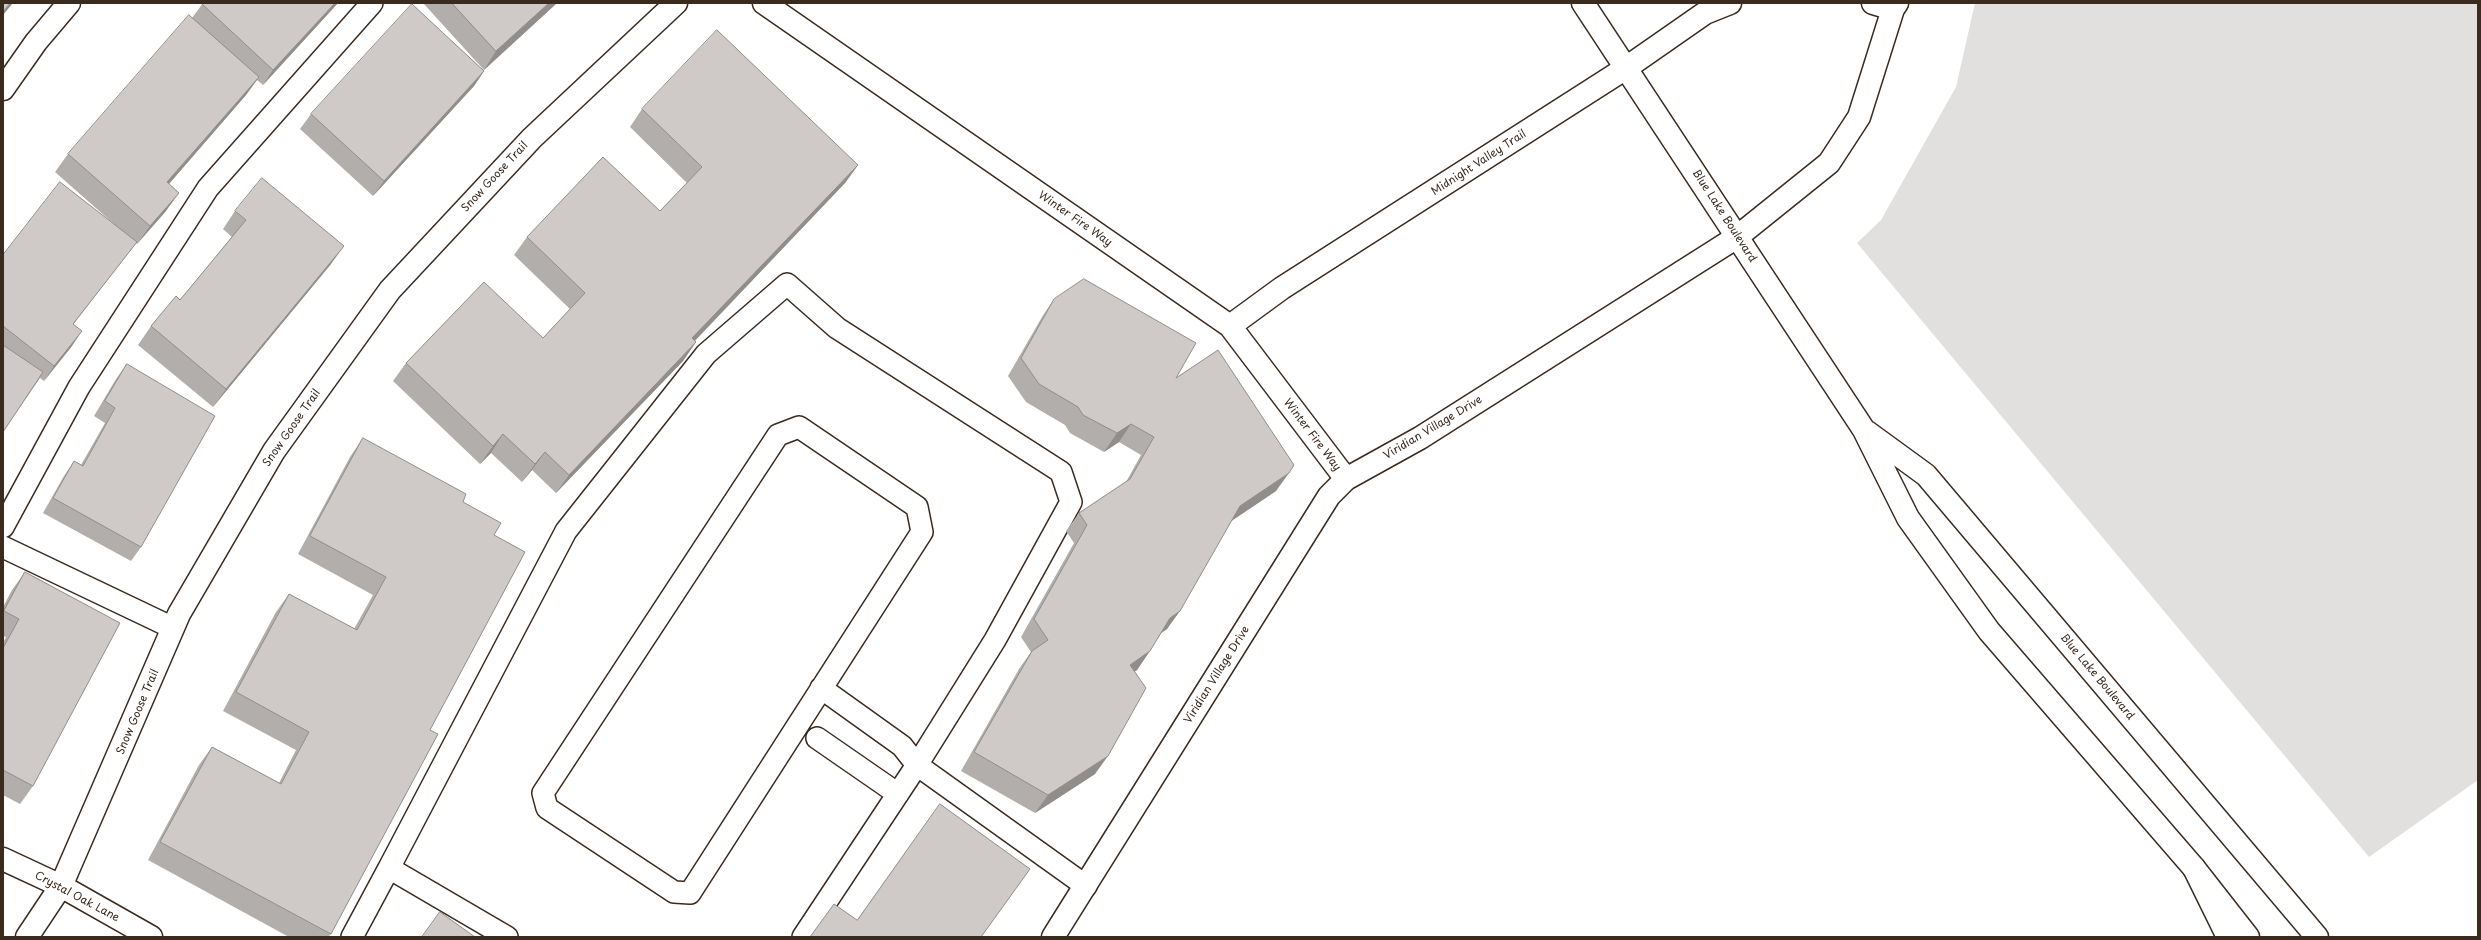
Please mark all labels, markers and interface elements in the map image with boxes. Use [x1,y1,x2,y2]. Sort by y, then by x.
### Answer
street label: Midnight Valley Trail [1429,127,1529,199]
street label: Snow Goose Trail [459,139,531,215]
street label: Blue Lake Boulevard [1689,167,1759,265]
street label: Winter Fire Way [1035,189,1115,249]
street label: Snow Goose Trail [260,387,324,469]
street label: Viridian Village Drive [1381,393,1485,463]
street label: Winter Fire Way [1280,396,1344,474]
street label: Viridian Village Drive [1182,624,1252,726]
street label: Blue Lake Boulevard [2057,631,2137,723]
street label: Snow Goose Trail [114,667,162,757]
street label: Crystal Oak Lane [32,869,122,925]

